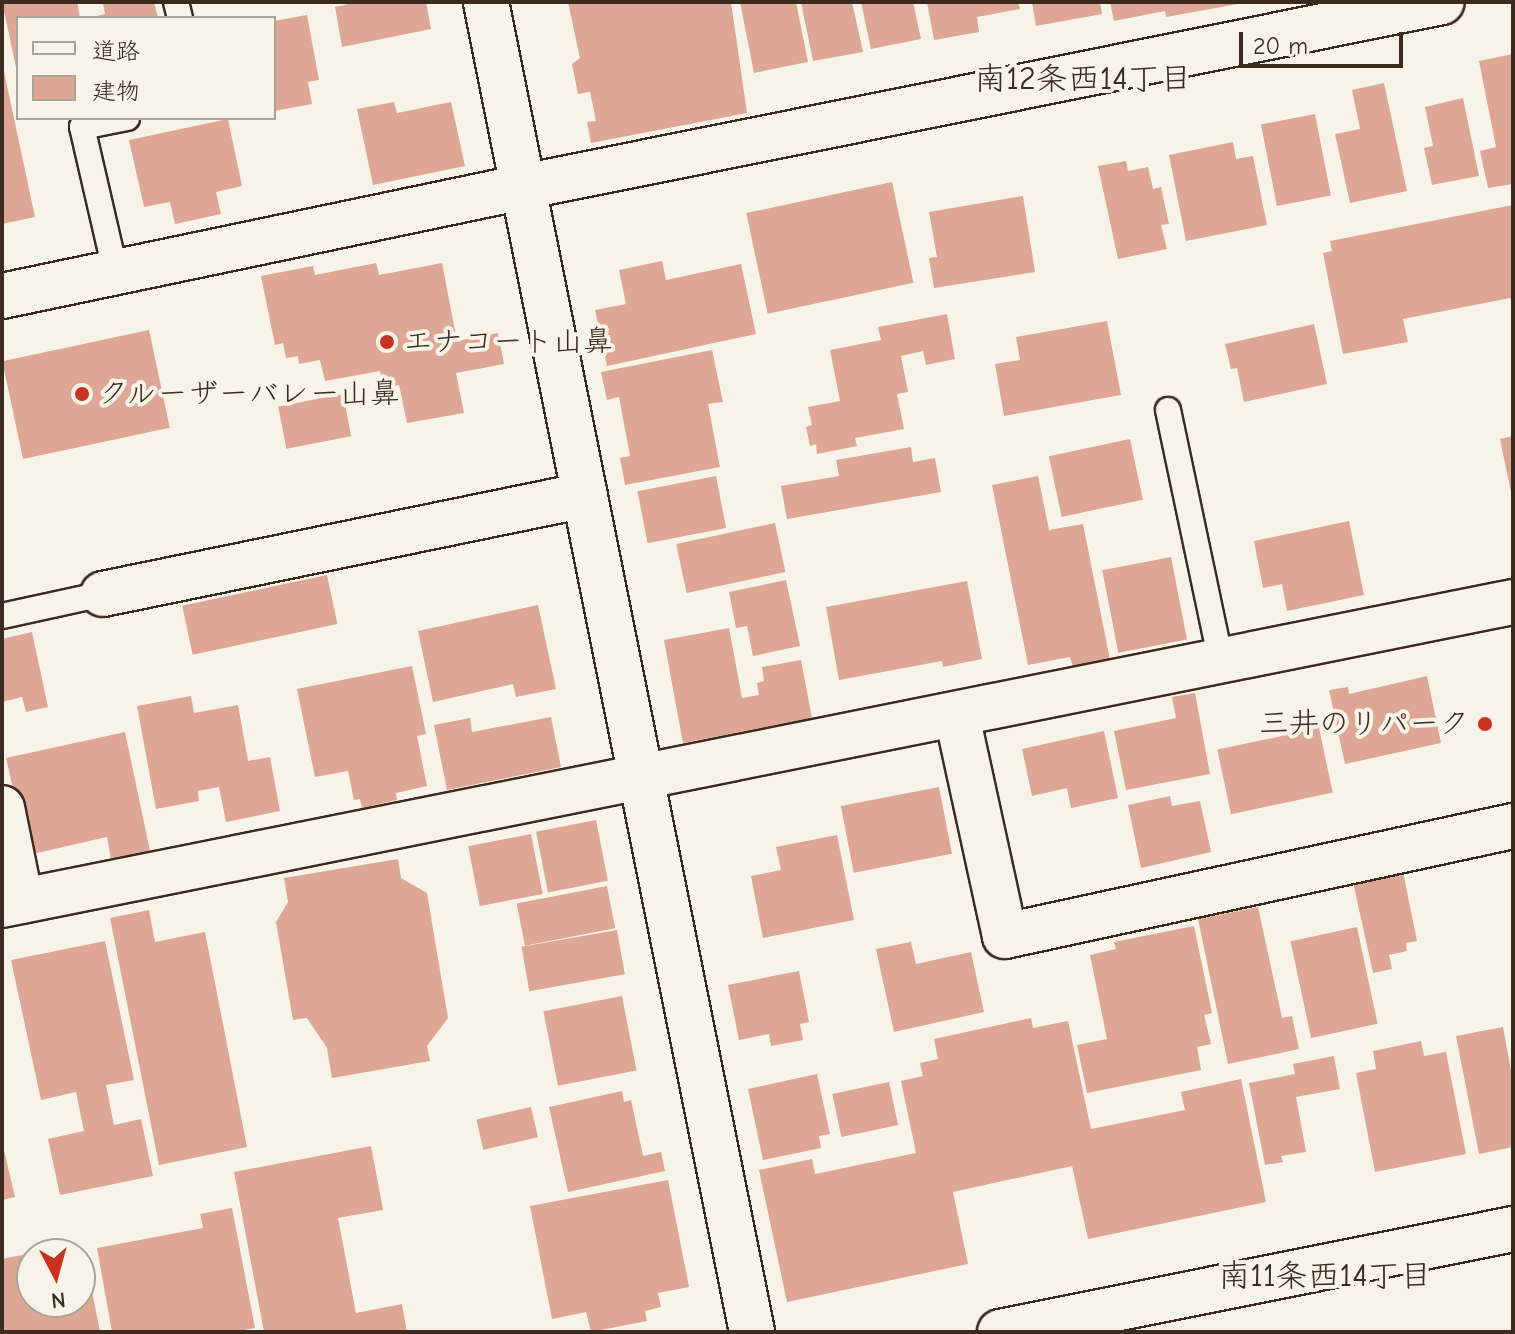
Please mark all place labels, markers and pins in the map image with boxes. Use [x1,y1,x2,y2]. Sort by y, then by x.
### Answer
place label: エナコート山鼻 [403,324,613,360]
marker: エナコート山鼻 [378,333,396,351]
place label: クルーザーバレー山鼻 [98,376,400,412]
marker: クルーザーバレー山鼻 [73,385,91,403]
place label: 三井のリパーク [1259,706,1469,742]
marker: 三井のリパーク [1476,715,1494,733]

